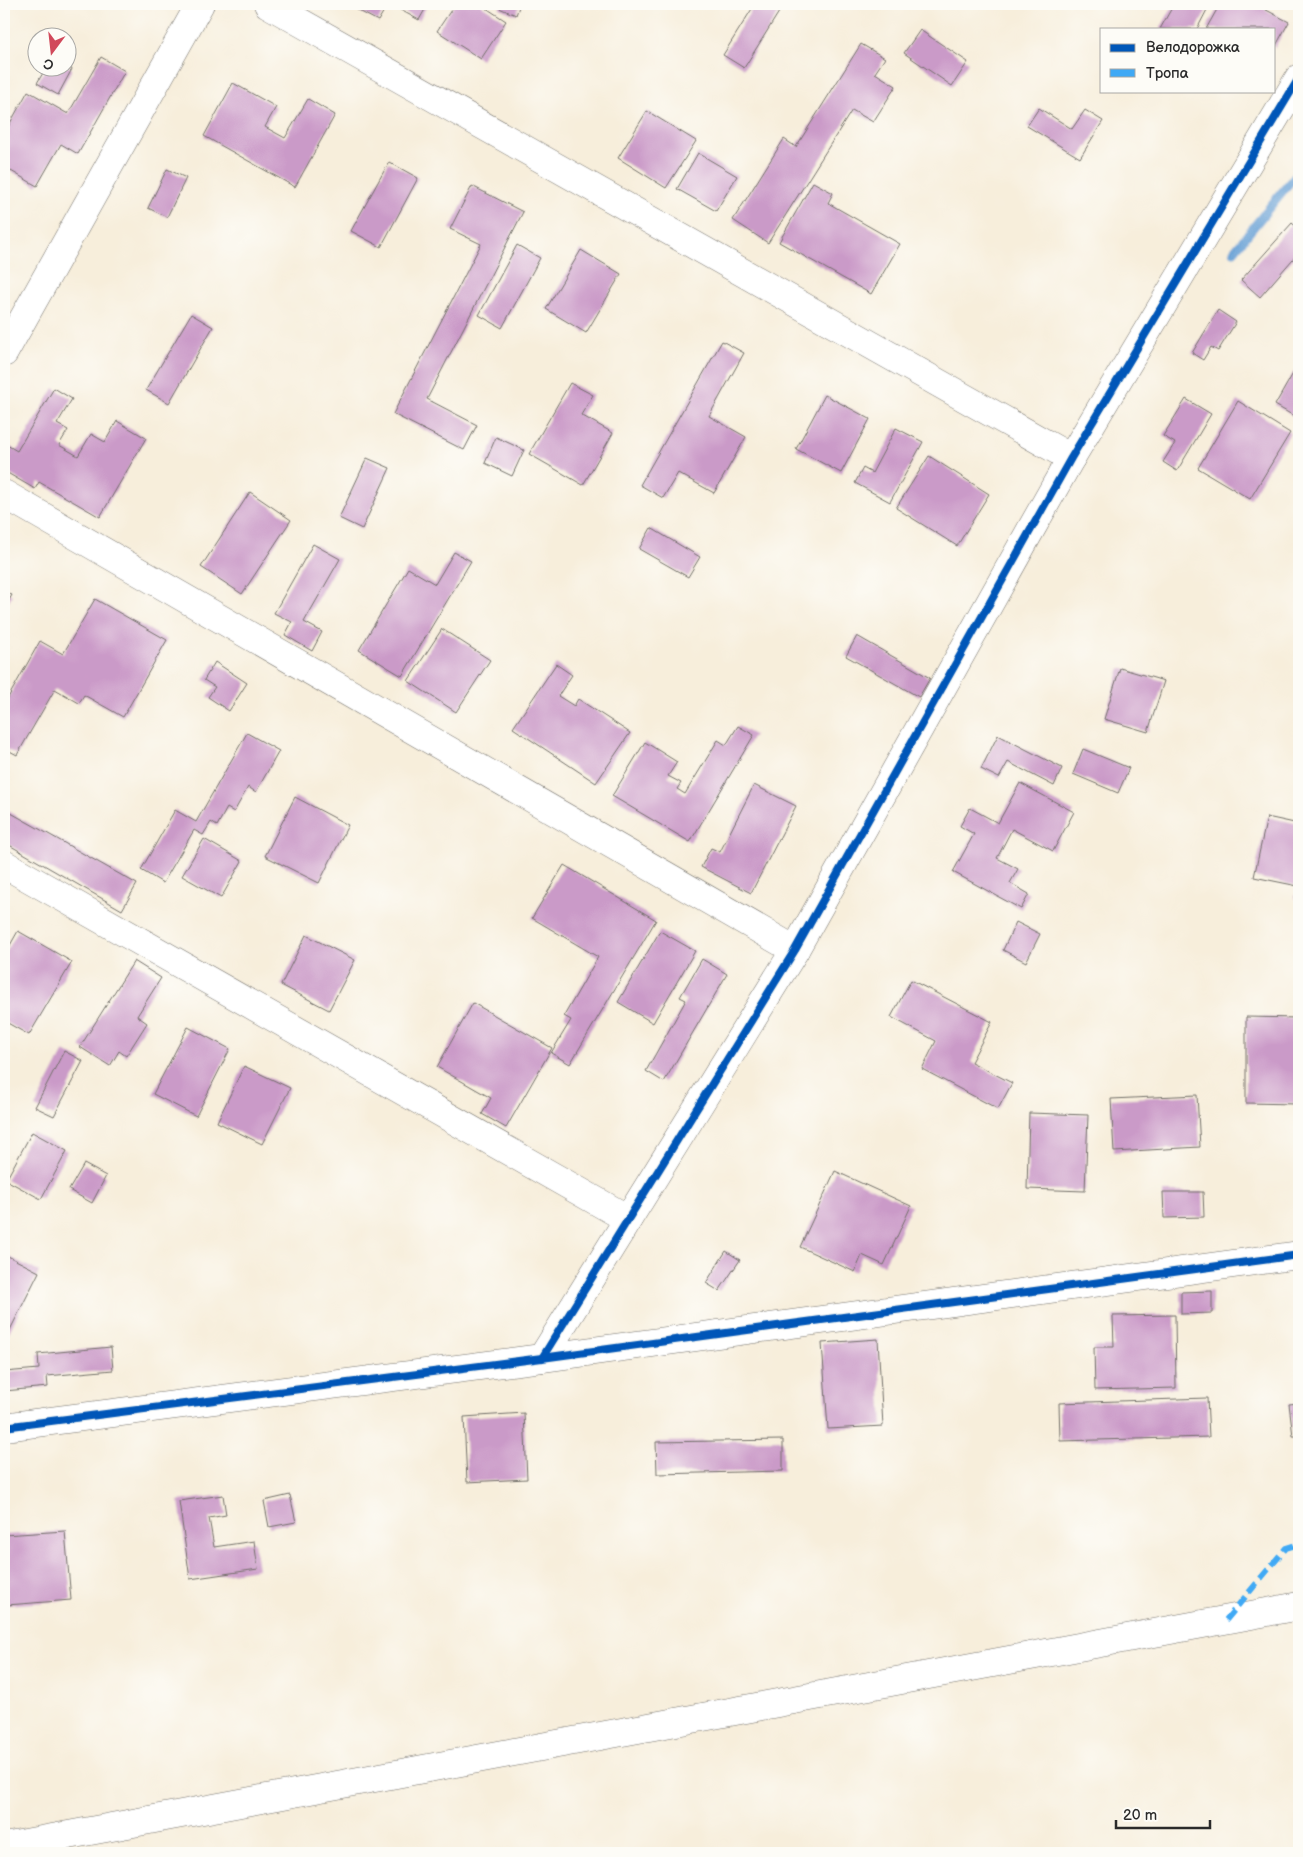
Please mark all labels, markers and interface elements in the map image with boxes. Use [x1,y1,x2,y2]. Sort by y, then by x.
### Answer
north arrow [28,28,78,78]
legend [1100,28,1276,92]
text: Велодорожка [1146,38,1240,57]
text: С [42,55,56,74]
text: Тропа [1146,64,1189,83]
scale bar [1116,1797,1209,1829]
text: 20 m [1123,1806,1157,1825]

